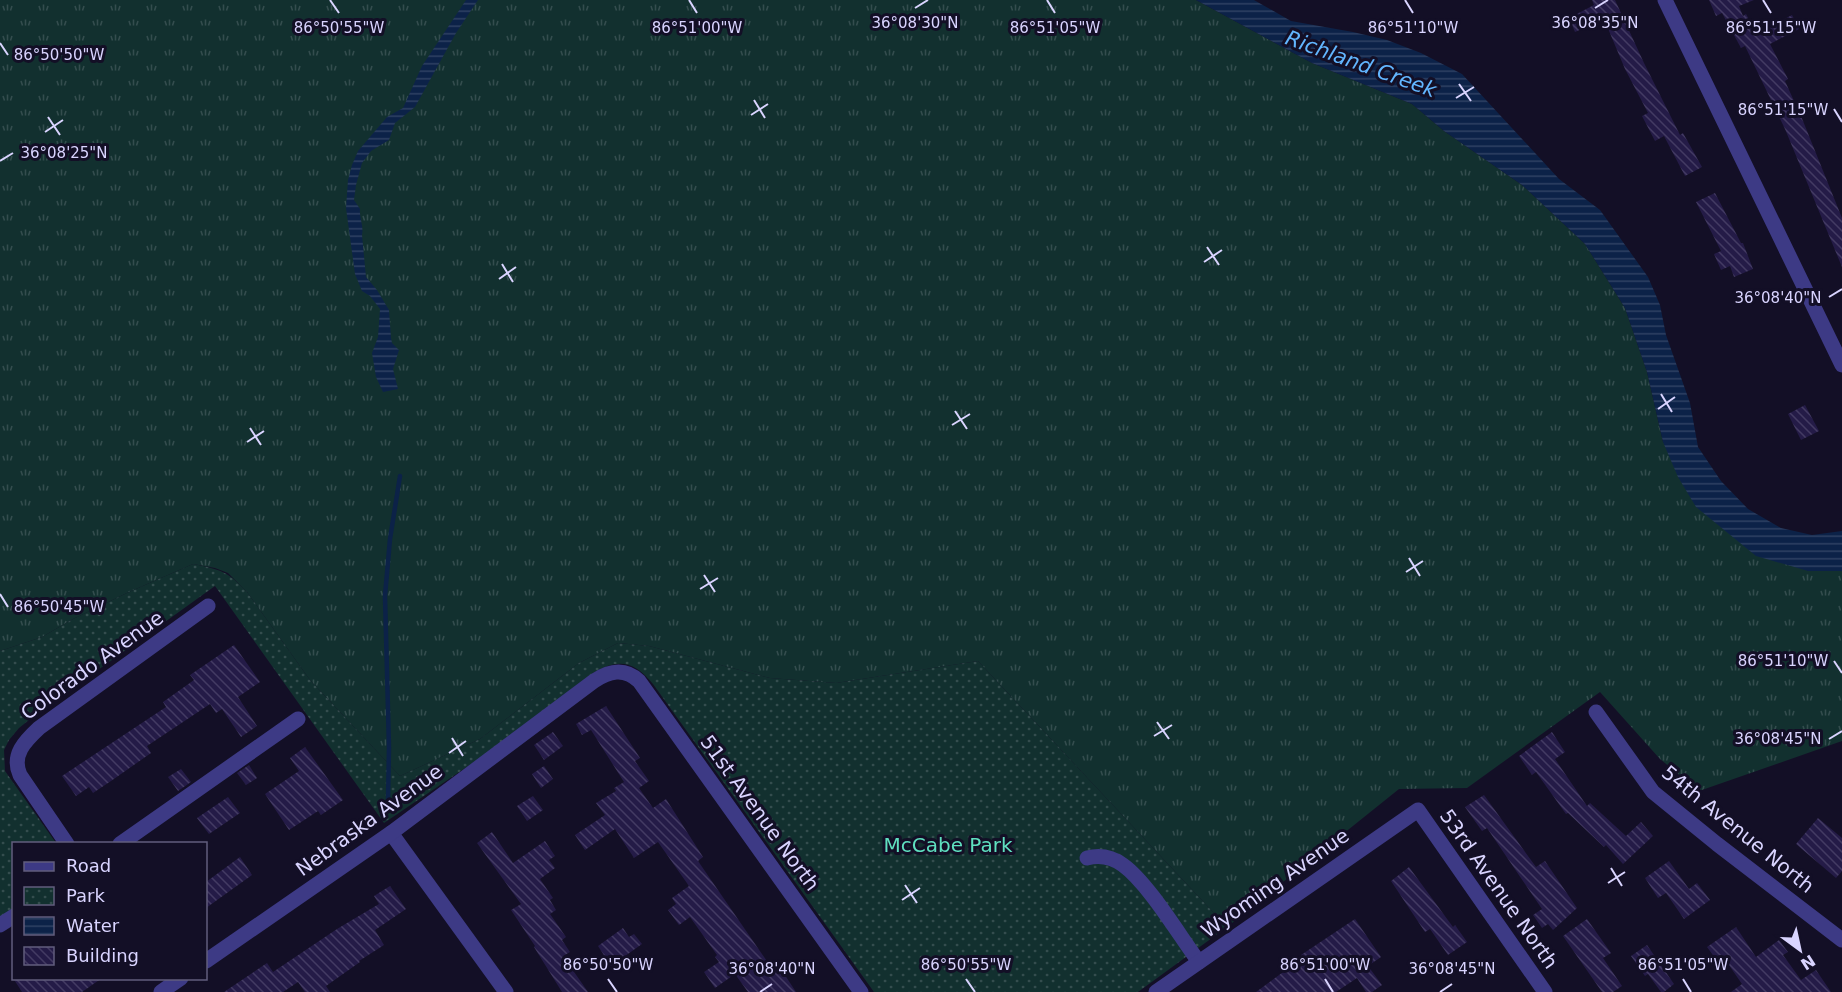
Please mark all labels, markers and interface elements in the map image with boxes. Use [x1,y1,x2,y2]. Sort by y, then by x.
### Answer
text: 36°08'30"N [871,14,959,32]
text: 36°08'35"N [1551,14,1639,32]
text: 86°50'55"W [294,19,384,37]
text: 86°51'00"W [652,19,742,37]
text: 86°51'05"W [1010,19,1100,37]
text: 86°51'10"W [1368,19,1458,37]
text: 86°51'15"W [1726,19,1816,37]
water label: Richland Creek [1282,26,1440,103]
text: 86°50'50"W [14,46,104,64]
text: 86°51'15"W [1738,101,1828,119]
text: 36°08'25"N [20,144,108,162]
text: 36°08'40"N [1734,289,1822,307]
text: 86°50'45"W [14,598,104,616]
street label: Colorado Avenue [16,605,168,725]
text: 86°51'10"W [1738,652,1828,670]
street label: 51st Avenue North [695,730,825,896]
text: 36°08'45"N [1734,730,1822,748]
street label: Nebraska Avenue [291,759,447,881]
street label: 54th Avenue North [1657,760,1819,898]
street label: 53rd Avenue North [1435,805,1563,973]
street label: Wyoming Avenue [1197,823,1353,943]
park label: McCabe Park [883,833,1013,857]
legend [12,842,207,980]
text: Road [66,855,111,876]
text: Park [66,885,105,906]
text: Water [66,915,120,936]
north arrow [1770,920,1830,980]
text: Building [66,945,139,966]
text: N [1797,951,1819,974]
text: 86°50'50"W [563,956,653,974]
text: 86°50'55"W [921,956,1011,974]
text: 86°51'00"W [1280,956,1370,974]
text: 86°51'05"W [1638,956,1728,974]
text: 36°08'40"N [728,960,816,978]
text: 36°08'45"N [1408,960,1496,978]

